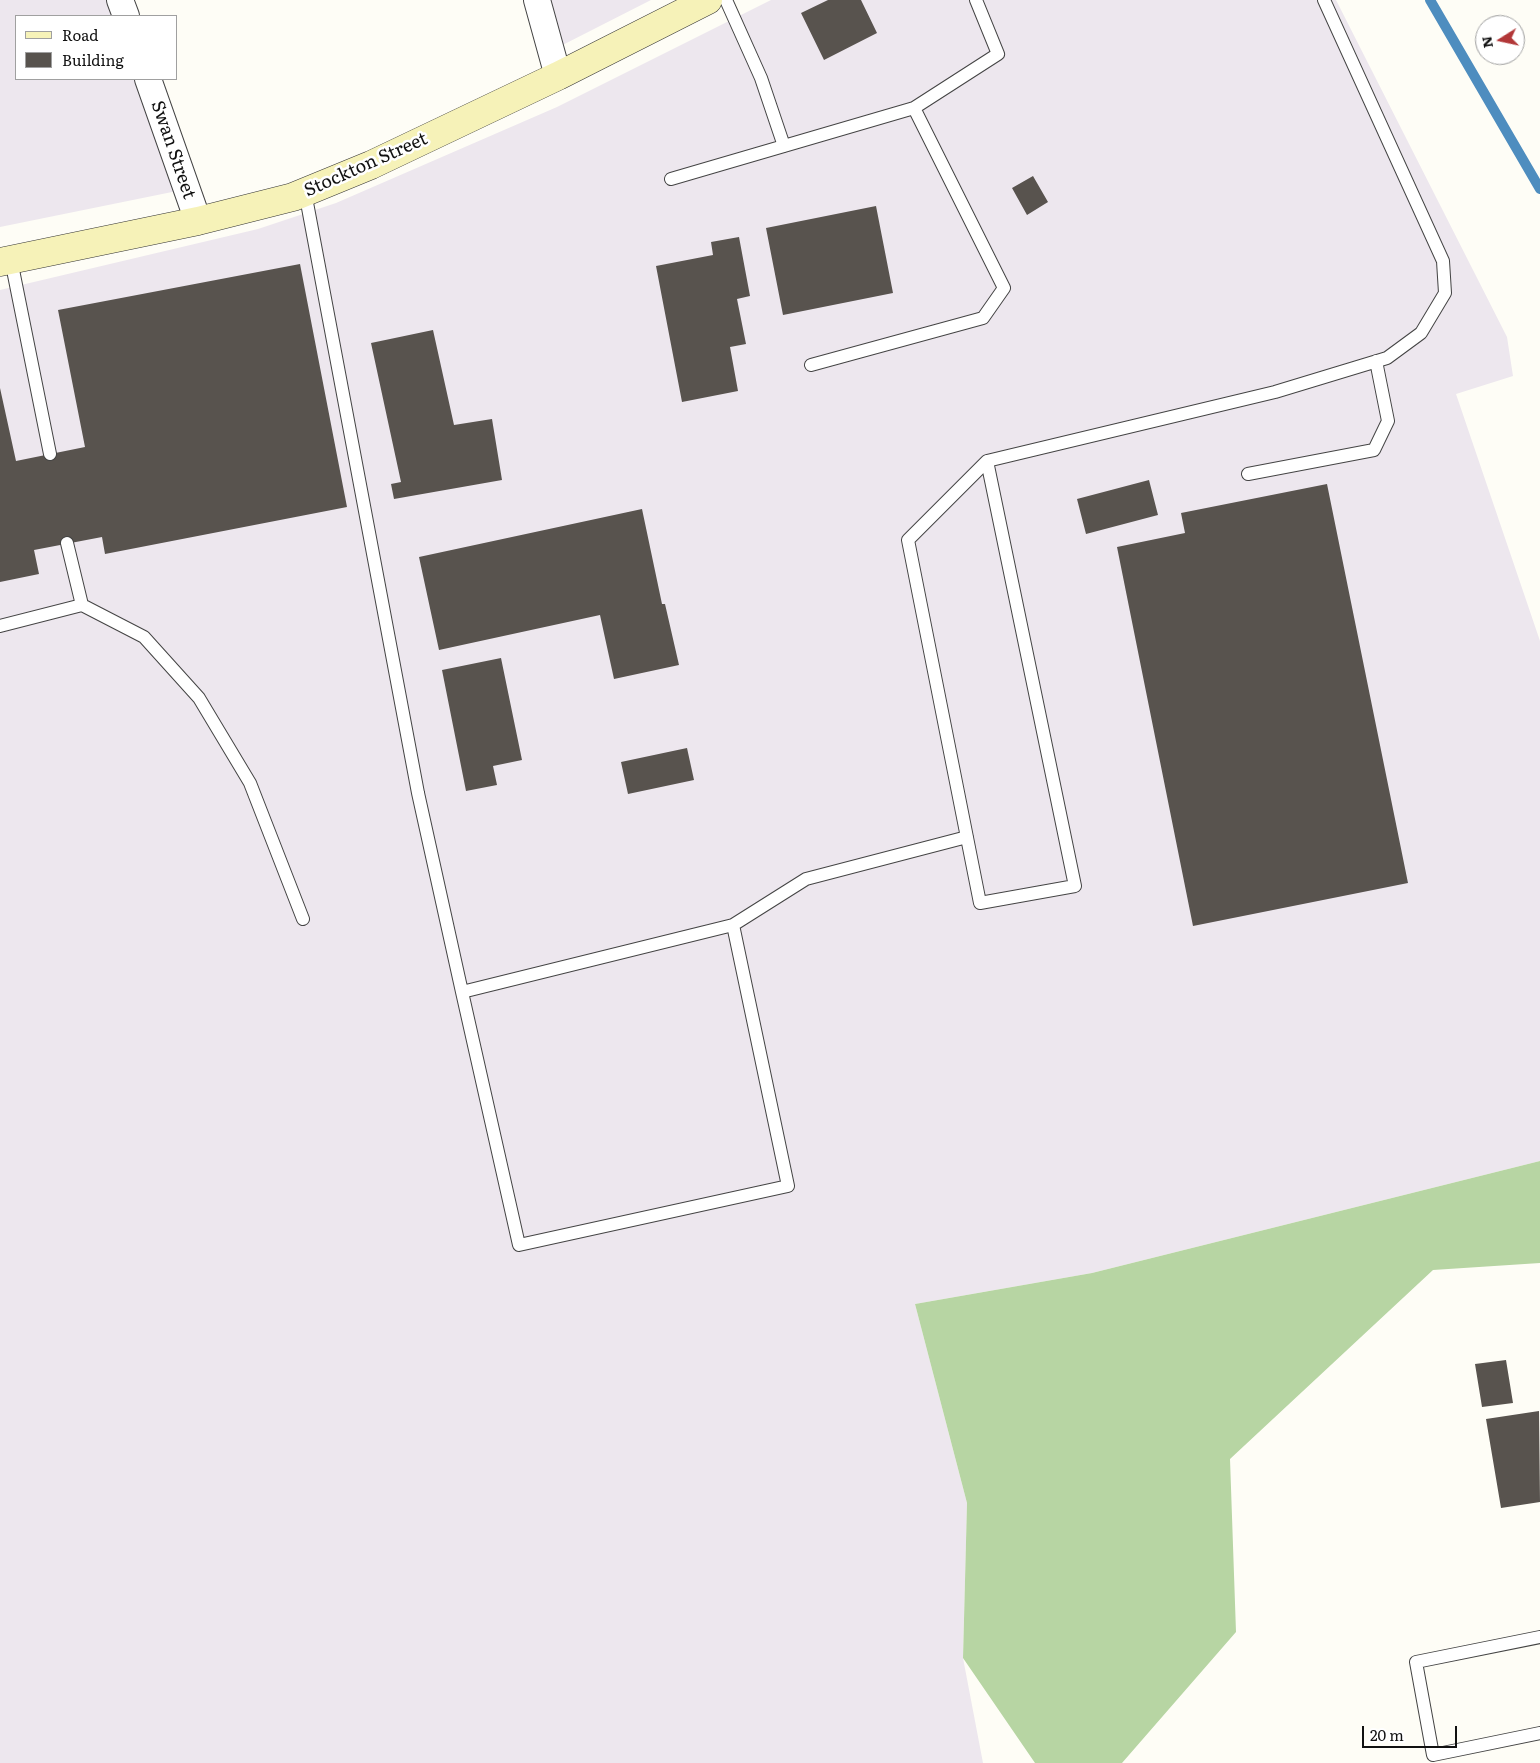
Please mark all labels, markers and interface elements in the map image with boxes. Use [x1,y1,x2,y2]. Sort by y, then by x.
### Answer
legend [15,15,178,80]
north arrow [1475,15,1525,65]
text: Road [62,23,98,46]
text: N [1475,35,1497,50]
text: Building [62,48,124,71]
street label: Swan Street [146,98,200,202]
street label: Stockton Street [301,128,431,202]
scale bar [1365,1716,1460,1748]
text: 20 m [1370,1723,1404,1746]

